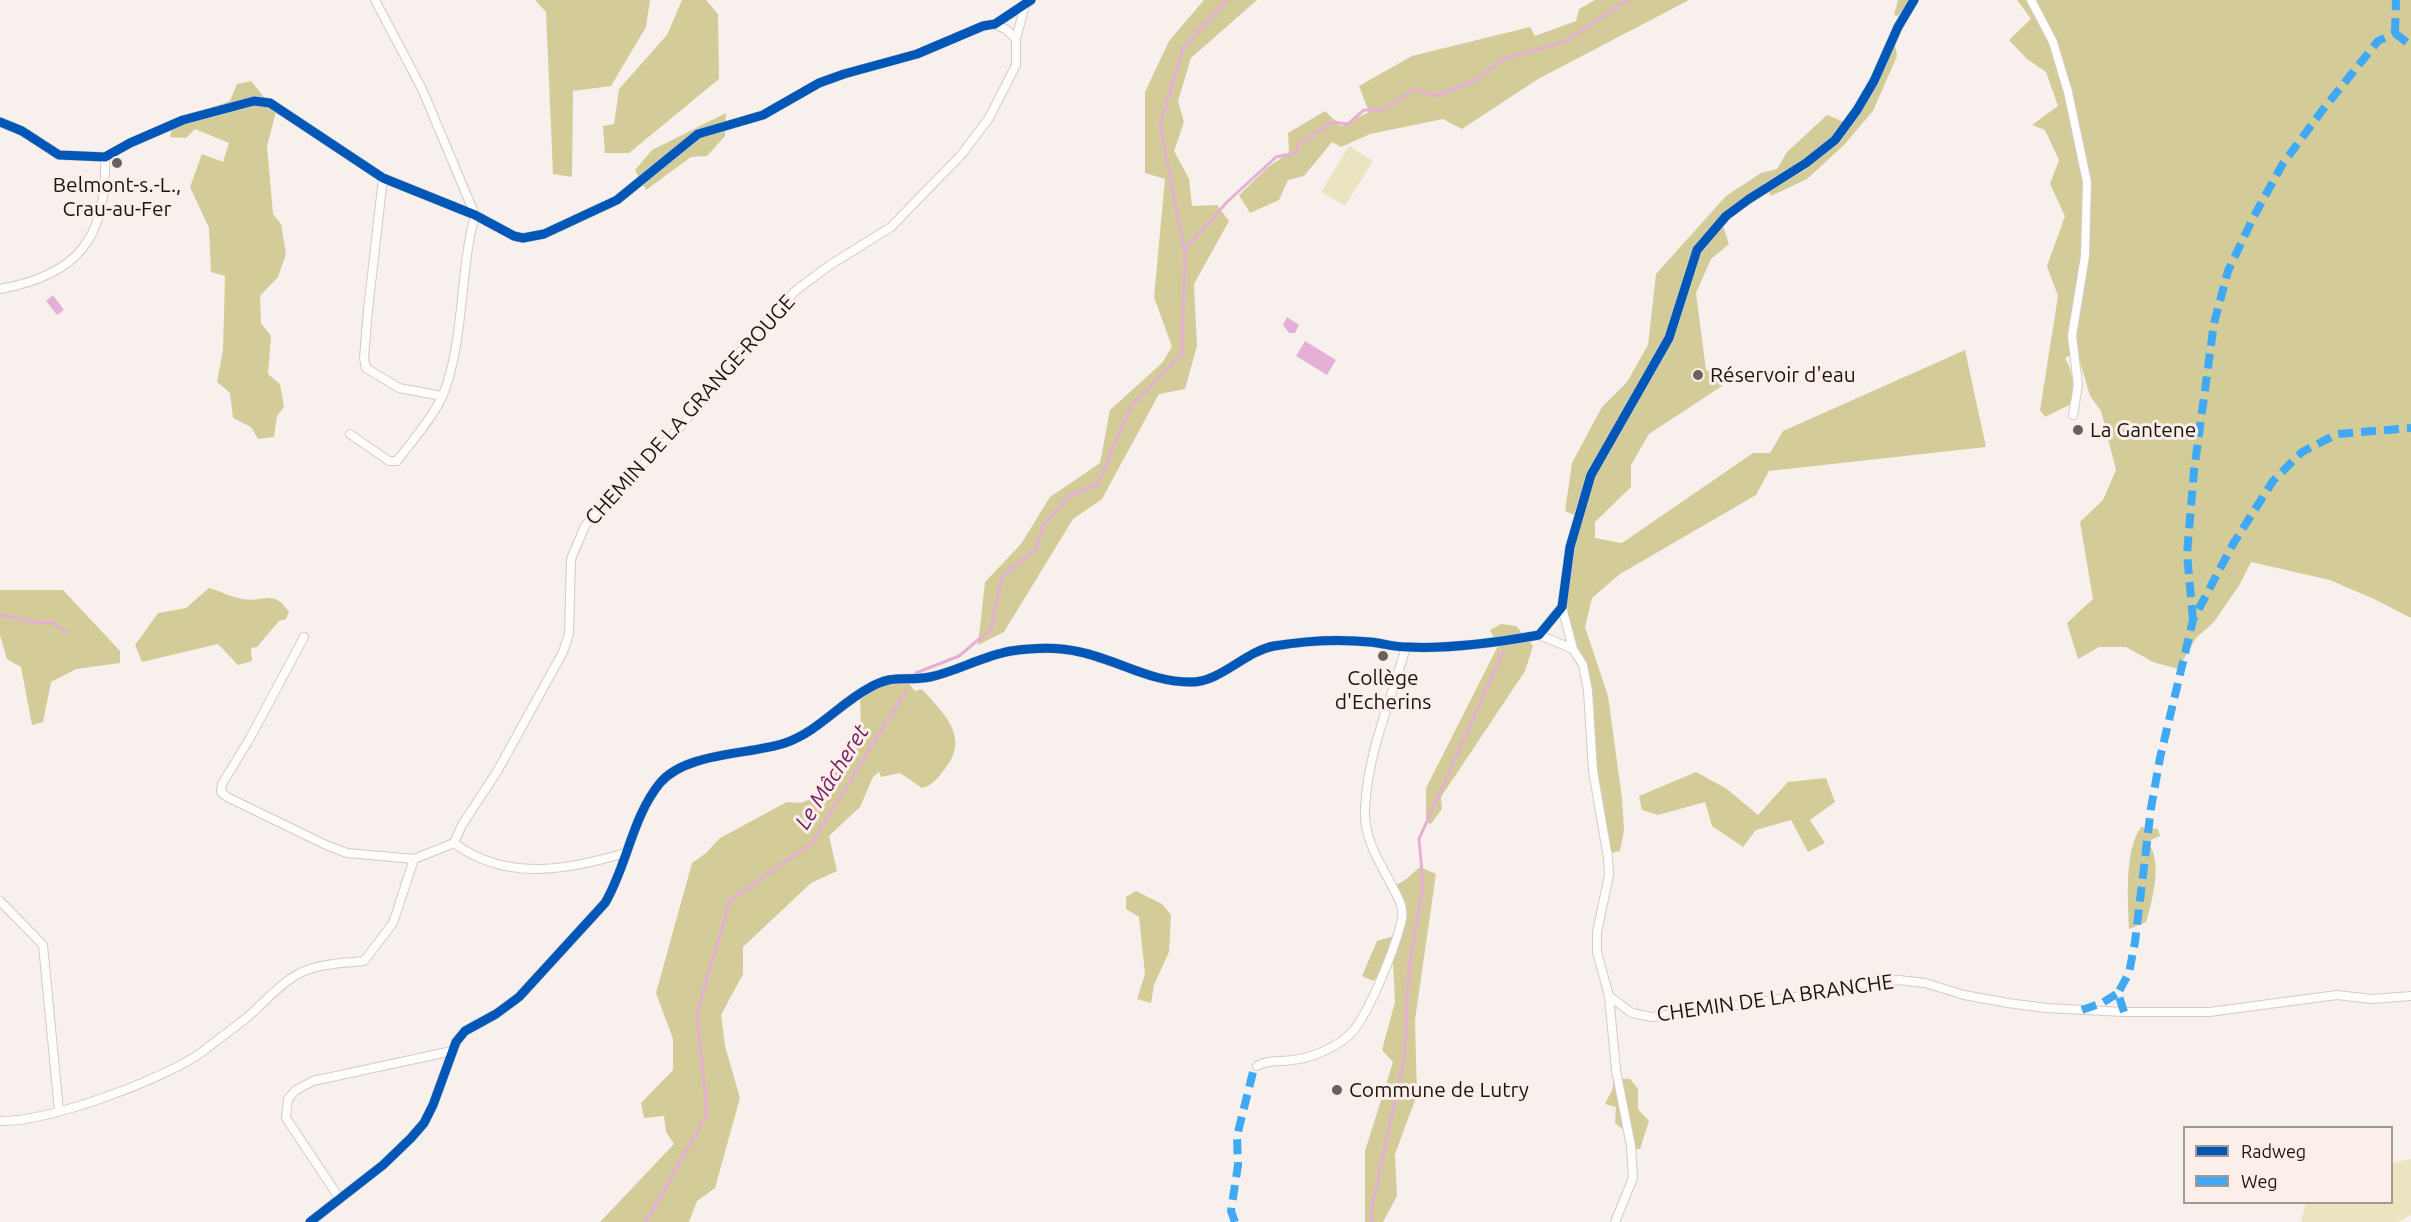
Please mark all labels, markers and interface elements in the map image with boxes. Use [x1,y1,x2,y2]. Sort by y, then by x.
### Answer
marker: Belmont-s.-L., Crau-au-Fer [110,156,124,170]
place label: Belmont-s.-L., Crau-au-Fer [53,172,181,222]
street label: CHEMIN DE LA GRANGE-ROUGE [580,290,800,530]
place label: Réservoir d'eau [1710,362,1856,388]
marker: Réservoir d'eau [1691,368,1705,382]
place label: La Gantene [2090,417,2196,443]
marker: La Gantene [2071,423,2085,437]
marker: Collège d'Echerins [1376,649,1390,663]
place label: Collège d'Echerins [1335,665,1431,715]
water label: Le Mâcheret [789,720,875,834]
street label: CHEMIN DE LA BRANCHE [1655,969,1895,1027]
place label: Commune de Lutry [1349,1077,1529,1103]
marker: Commune de Lutry [1330,1083,1344,1097]
legend [2183,1126,2393,1204]
text: Radweg [2241,1141,2306,1161]
text: Weg [2241,1171,2278,1191]

